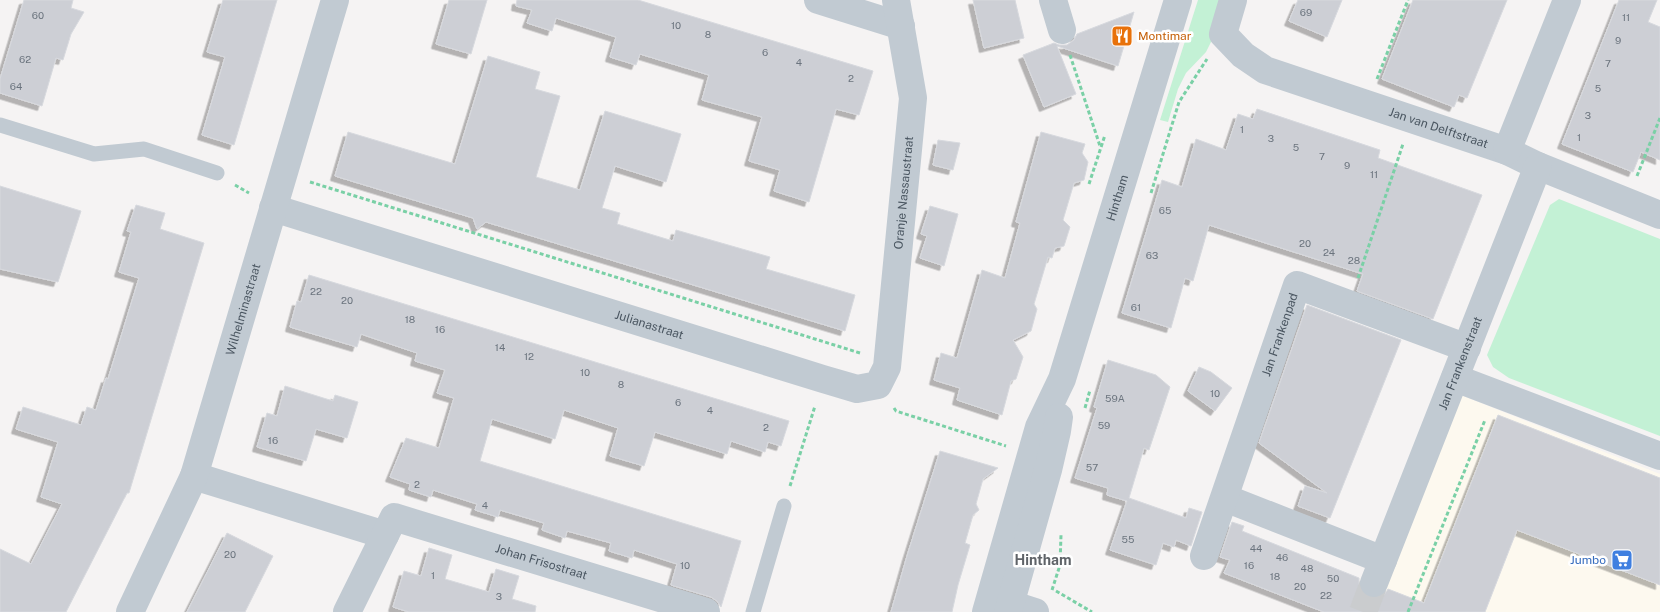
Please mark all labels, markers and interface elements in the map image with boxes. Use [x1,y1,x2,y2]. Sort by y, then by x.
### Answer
house number: 69 [1300,6,1312,18]
house number: 60 [32,9,44,21]
house number: 11 [1622,11,1630,23]
house number: 10 [671,19,681,31]
restaurant icon: Montimar [1110,24,1134,48]
house number: 8 [705,28,711,40]
place label: Montimar [1138,29,1192,43]
house number: 9 [1615,34,1621,46]
house number: 6 [762,46,768,58]
house number: 62 [19,53,31,65]
house number: 4 [796,56,802,68]
house number: 7 [1605,57,1611,69]
house number: 2 [848,72,854,84]
house number: 64 [10,80,22,92]
house number: 5 [1595,82,1601,94]
street label: Jan van Delftstraat [1387,105,1490,151]
house number: 3 [1585,109,1591,121]
house number: 1 [1240,123,1244,135]
house number: 1 [1577,131,1581,143]
house number: 3 [1268,132,1274,144]
street label: Oranje Nassaustraat [891,135,916,250]
house number: 5 [1293,141,1299,153]
house number: 7 [1319,150,1325,162]
house number: 9 [1344,159,1350,171]
house number: 11 [1370,168,1378,180]
street label: Hintham [1104,173,1131,223]
house number: 65 [1159,204,1171,216]
house number: 20 [1299,237,1311,249]
house number: 24 [1323,246,1335,258]
house number: 63 [1146,249,1158,261]
house number: 28 [1348,254,1360,266]
street label: Wilhelminastraat [223,262,264,357]
house number: 22 [310,285,322,297]
street label: Jan Frankenpad [1259,291,1301,378]
house number: 20 [341,294,353,306]
house number: 61 [1131,301,1141,313]
street label: Julianastraat [613,308,686,342]
house number: 18 [405,313,415,325]
street label: Jan Frankenstraat [1436,314,1485,412]
house number: 16 [435,323,445,335]
house number: 14 [495,341,505,353]
house number: 12 [524,350,534,362]
house number: 10 [580,366,590,378]
house number: 8 [618,378,624,390]
house number: 10 [1210,387,1220,399]
house number: 59A [1105,392,1125,404]
house number: 6 [675,396,681,408]
house number: 4 [707,404,713,416]
house number: 59 [1098,419,1110,431]
house number: 2 [763,421,769,433]
house number: 16 [268,434,278,446]
house number: 57 [1086,461,1098,473]
house number: 2 [414,478,420,490]
house number: 4 [482,499,488,511]
house number: 55 [1122,533,1134,545]
street label: Johan Frisostraat [494,541,589,583]
house number: 44 [1250,542,1262,554]
house number: 20 [224,548,236,560]
supermarket icon: Jumbo [1610,548,1634,572]
house number: 46 [1276,551,1288,563]
district label: Hintham [1014,552,1072,568]
place label: Jumbo [1570,553,1606,567]
house number: 10 [680,559,690,571]
house number: 16 [1244,559,1254,571]
house number: 48 [1301,562,1313,574]
house number: 1 [431,569,435,581]
house number: 18 [1270,570,1280,582]
house number: 50 [1327,572,1339,584]
house number: 20 [1294,580,1306,592]
house number: 22 [1320,589,1332,601]
house number: 3 [496,590,502,602]

